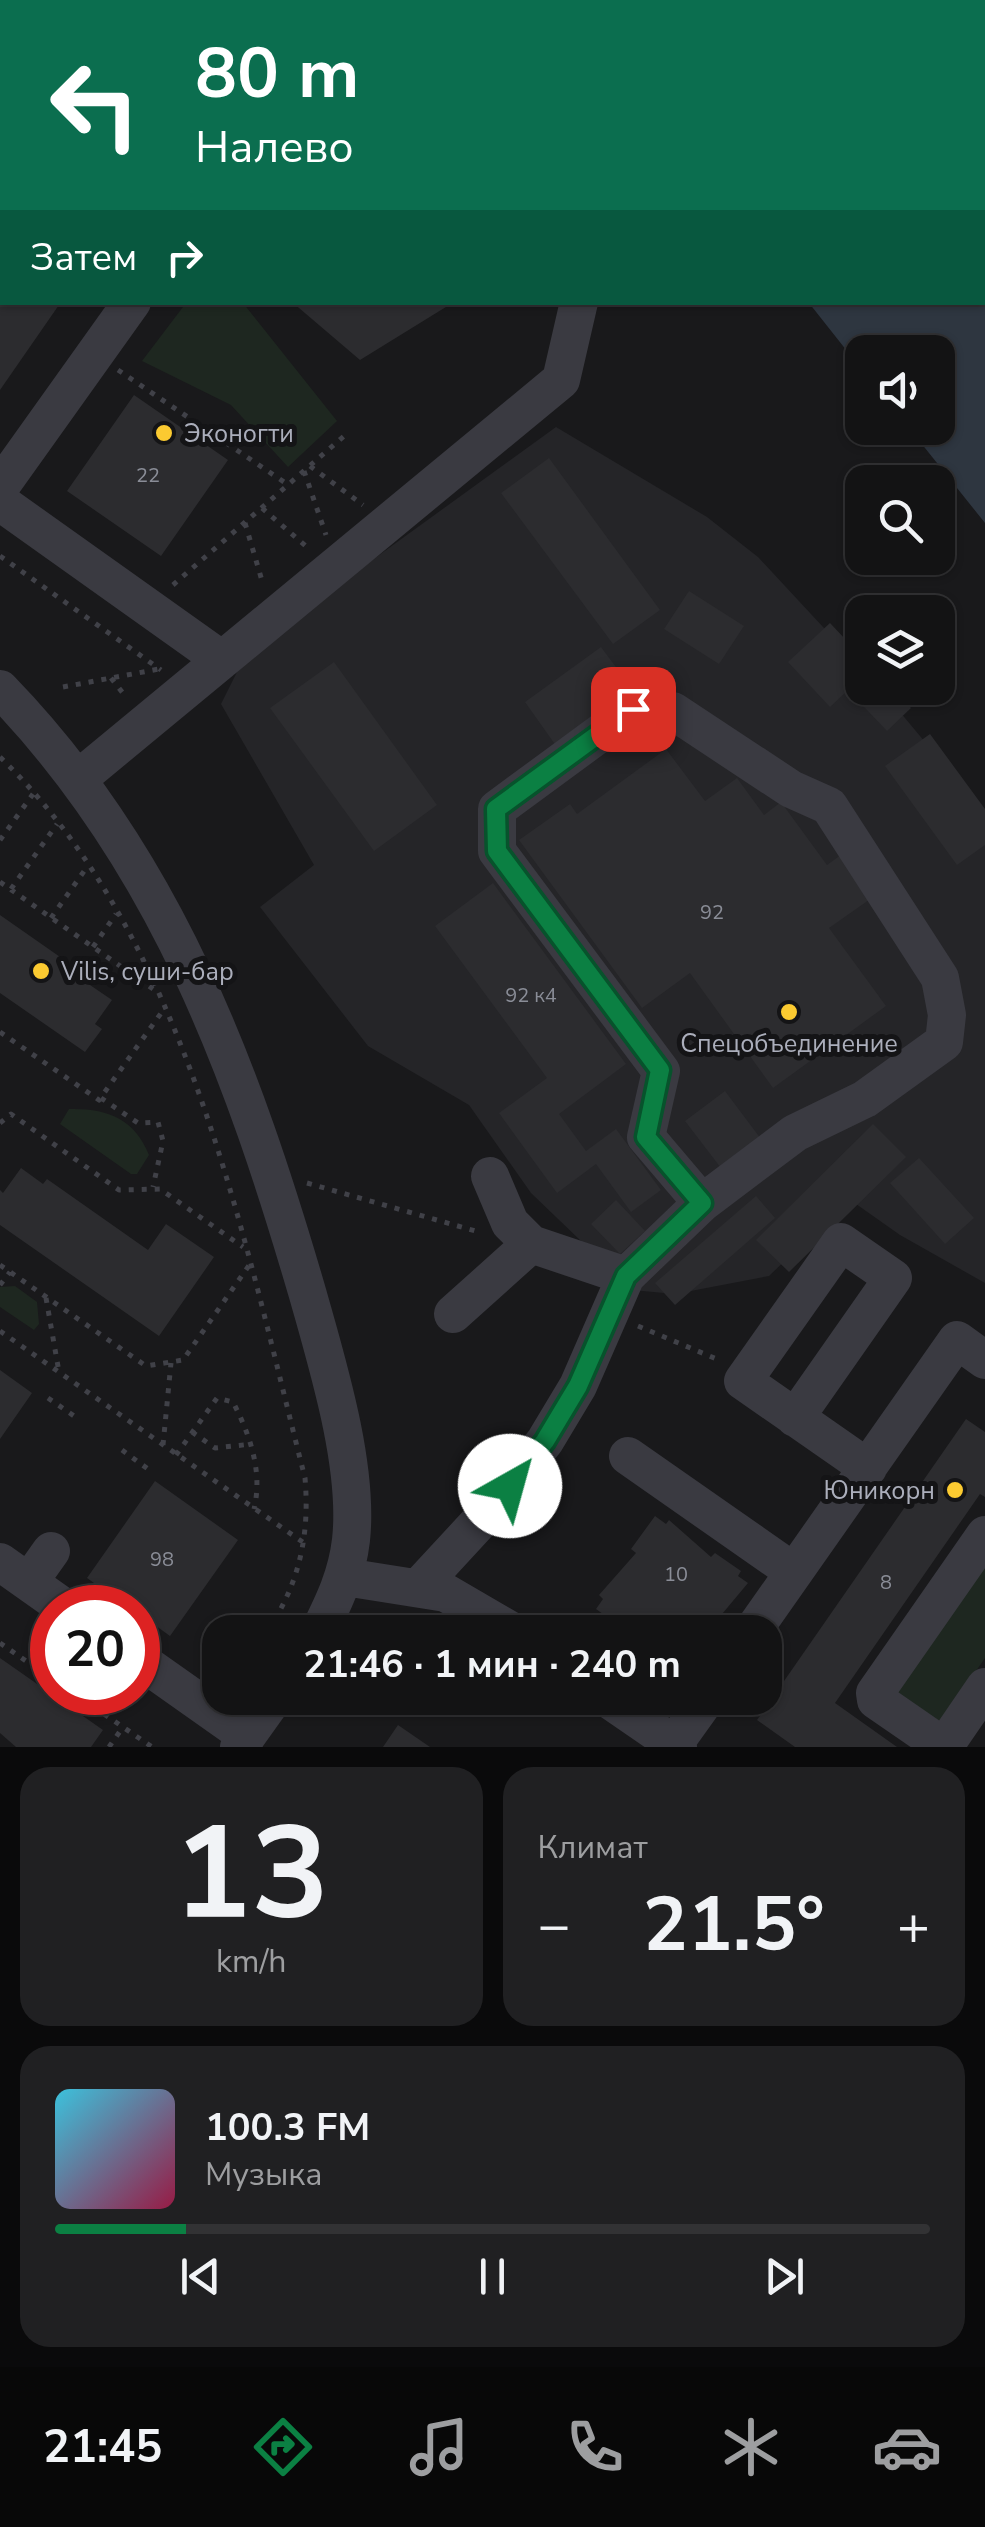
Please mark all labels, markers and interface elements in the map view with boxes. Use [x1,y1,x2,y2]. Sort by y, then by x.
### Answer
text: 80 m [195,26,359,122]
icon: left [30,40,160,170]
text: Налево [195,117,354,178]
icon: right [157,230,212,285]
text: Затем [30,232,137,283]
map controls [845,335,955,705]
button: sound [845,335,955,445]
place label: Эконогти [184,417,294,451]
marker: Эконогти [153,422,175,444]
house number: 22 [136,462,160,489]
button: search [845,465,955,575]
button: layers [845,595,955,705]
pin [591,667,676,752]
icon: arrive [606,682,661,737]
house number: 92 [700,899,724,926]
place label: Vilis, суши-бар [60,955,234,989]
marker: Vilis, суши-бар [30,960,52,982]
house number: 92 к4 [505,982,557,1009]
marker: Спецобъединение [778,1001,800,1023]
place label: Спецобъединение [680,1027,898,1061]
position arrow [458,1434,562,1538]
place label: Юникорн [824,1474,935,1508]
marker: Юникорн [944,1479,966,1501]
house number: 98 [150,1546,174,1573]
house number: 10 [664,1561,688,1588]
house number: 8 [880,1569,892,1596]
speed limit sign: 20 [30,1585,160,1715]
text: 21:46 · 1 мин · 240 m [303,1639,681,1690]
text: 13 [173,1786,329,1963]
text: Климат [538,1826,648,1869]
text: 21.5° [643,1874,825,1976]
text: − [538,1888,571,1963]
text: + [897,1888,930,1963]
text: km/h [216,1940,287,1983]
text: 100.3 FM [205,2102,370,2153]
text: Музыка [205,2153,322,2196]
icon: previous [173,2249,228,2304]
icon: pause [465,2249,520,2304]
icon: next [757,2249,812,2304]
icon: directions [248,2412,318,2482]
icon: music [404,2412,474,2482]
icon: phone [560,2412,630,2482]
icon: climate [716,2412,786,2482]
icon: car [872,2412,942,2482]
text: 21:45 [43,2417,162,2478]

